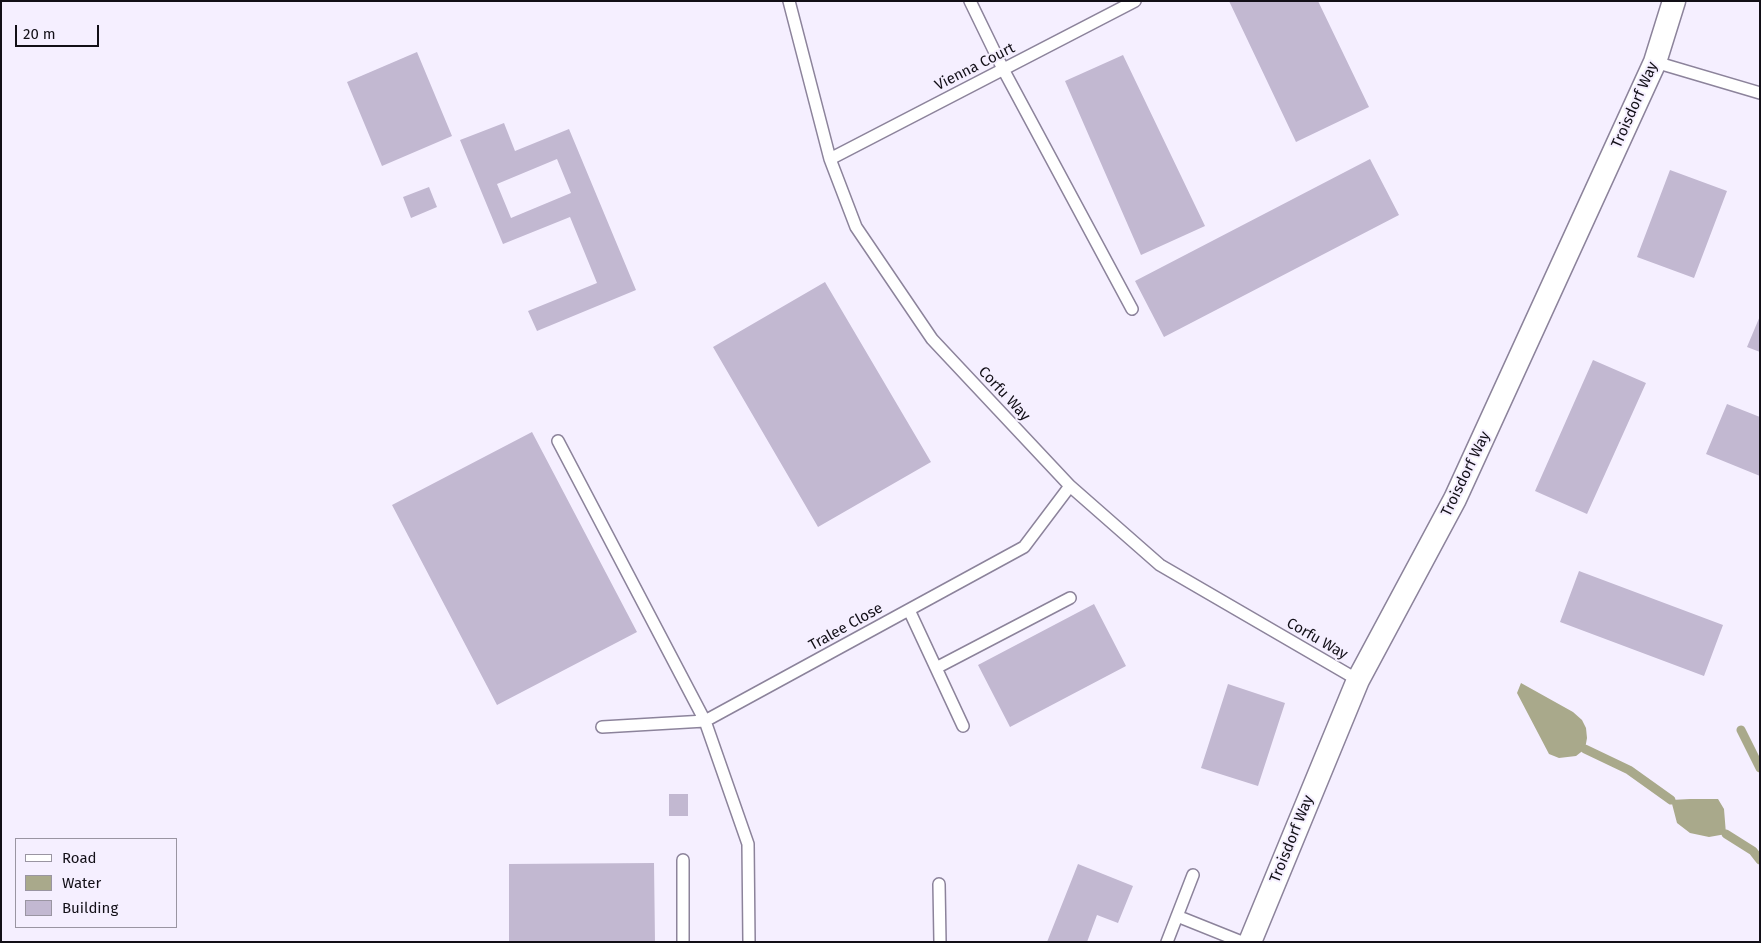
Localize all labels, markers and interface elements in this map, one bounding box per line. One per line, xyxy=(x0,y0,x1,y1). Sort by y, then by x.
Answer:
scale bar xyxy=(18,15,101,47)
text: 20 m xyxy=(23,25,56,43)
street label: Vienna Court xyxy=(932,39,1018,95)
street label: Troisdorf Way xyxy=(1608,59,1662,151)
street label: Corfu Way xyxy=(974,363,1034,425)
street label: Troisdorf Way xyxy=(1438,429,1494,519)
street label: Tralee Close xyxy=(806,599,886,655)
street label: Corfu Way xyxy=(1283,614,1351,664)
street label: Troisdorf Way xyxy=(1266,793,1318,885)
legend xyxy=(15,838,178,928)
text: Road xyxy=(62,849,97,867)
text: Water xyxy=(62,874,101,892)
text: Building xyxy=(62,899,118,917)

